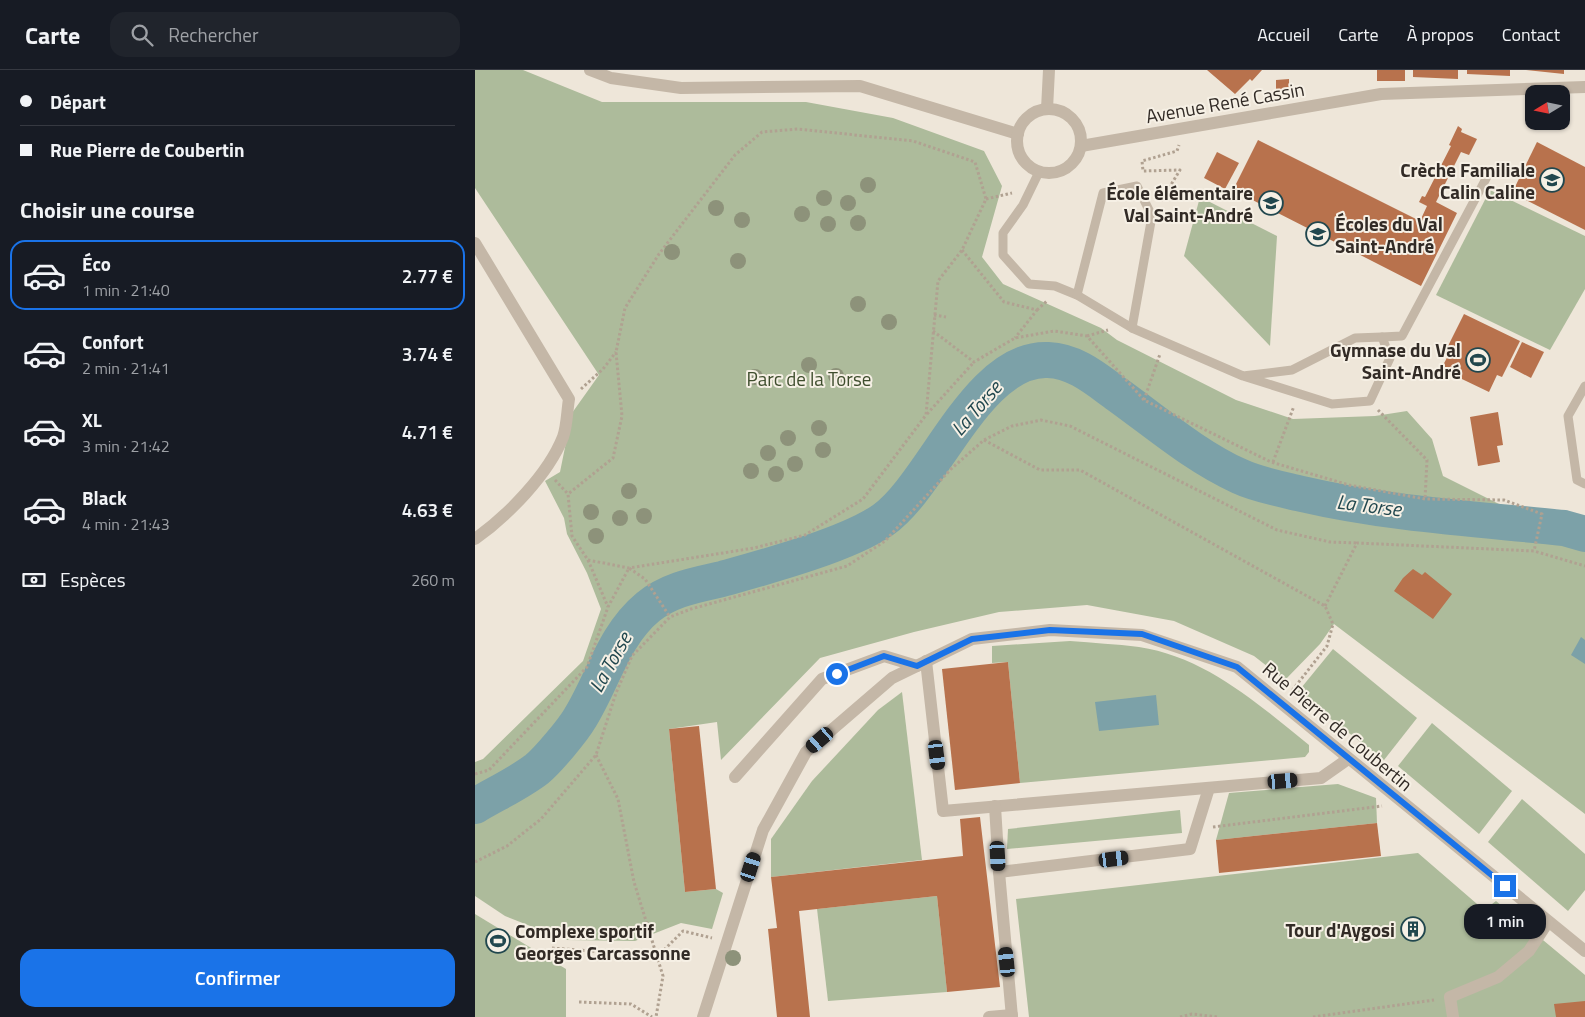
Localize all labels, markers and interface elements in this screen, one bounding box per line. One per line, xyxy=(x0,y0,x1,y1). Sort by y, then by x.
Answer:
search box xyxy=(110,12,460,57)
text: Carte xyxy=(25,17,80,53)
text: Rechercher xyxy=(168,20,258,49)
icon: search xyxy=(128,21,156,49)
text: Accueil xyxy=(1257,21,1310,48)
text: Carte xyxy=(1338,21,1379,48)
text: À propos xyxy=(1407,21,1474,48)
text: Contact xyxy=(1502,21,1560,48)
street label: Avenue René Cassin xyxy=(1143,74,1307,130)
north arrow xyxy=(1525,85,1570,130)
map controls xyxy=(1525,85,1570,130)
text: Départ xyxy=(50,87,106,116)
text: Rue Pierre de Coubertin xyxy=(50,135,244,164)
place label: Crèche Familiale Calin Caline xyxy=(1400,155,1535,206)
school or university icon: Crèche Familiale Calin Caline xyxy=(1539,167,1565,193)
place label: École élémentaire Val Saint-André xyxy=(1106,178,1253,229)
school or university icon: École élémentaire Val Saint-André xyxy=(1258,190,1284,216)
text: Choisir une course xyxy=(20,193,194,227)
place label: Écoles du Val Saint-André xyxy=(1335,209,1443,260)
school or university icon: Écoles du Val Saint-André xyxy=(1305,221,1331,247)
text: Éco xyxy=(82,249,111,278)
icon: car xyxy=(22,253,67,298)
text: 2.77 € xyxy=(402,261,453,290)
text: 1 min · 21:40 xyxy=(82,278,170,302)
text: Confort xyxy=(82,327,144,356)
icon: car xyxy=(22,331,67,376)
place label: Gymnase du Val Saint-André xyxy=(1330,335,1461,386)
text: 3.74 € xyxy=(402,339,453,368)
sports icon: Gymnase du Val Saint-André xyxy=(1465,347,1491,373)
text: 2 min · 21:41 xyxy=(82,356,170,380)
park label: Parc de la Torse xyxy=(747,364,871,393)
water label: La Torse xyxy=(943,372,1010,443)
text: XL xyxy=(82,405,102,434)
icon: car xyxy=(22,409,67,454)
text: 4.71 € xyxy=(402,417,453,446)
text: 3 min · 21:42 xyxy=(82,434,170,458)
text: Black xyxy=(82,483,127,512)
water label: La Torse xyxy=(1335,486,1405,525)
icon: car xyxy=(22,487,67,532)
text: 4.63 € xyxy=(402,495,453,524)
text: 4 min · 21:43 xyxy=(82,512,170,536)
text: Espèces xyxy=(60,565,126,594)
icon: cash xyxy=(20,566,48,594)
text: 260 m xyxy=(411,568,455,592)
water label: La Torse xyxy=(581,625,640,698)
street label: Rue Pierre de Coubertin xyxy=(1256,654,1420,798)
route start xyxy=(826,663,848,685)
car xyxy=(803,724,836,756)
car xyxy=(927,739,946,771)
car xyxy=(1267,772,1298,790)
car xyxy=(989,841,1006,871)
car xyxy=(739,850,762,884)
car xyxy=(1098,850,1129,868)
route end xyxy=(1494,875,1516,897)
callout: 1 min xyxy=(1464,904,1546,938)
text: 1 min xyxy=(1486,909,1524,933)
place label: Tour d'Aygosi xyxy=(1285,915,1395,944)
place label: Complexe sportif Georges Carcassonne xyxy=(515,916,691,967)
building icon: Tour d'Aygosi xyxy=(1400,916,1426,942)
sports icon: Complexe sportif Georges Carcassonne xyxy=(485,928,511,954)
car xyxy=(997,946,1016,978)
button: Confirmer xyxy=(20,949,455,1007)

